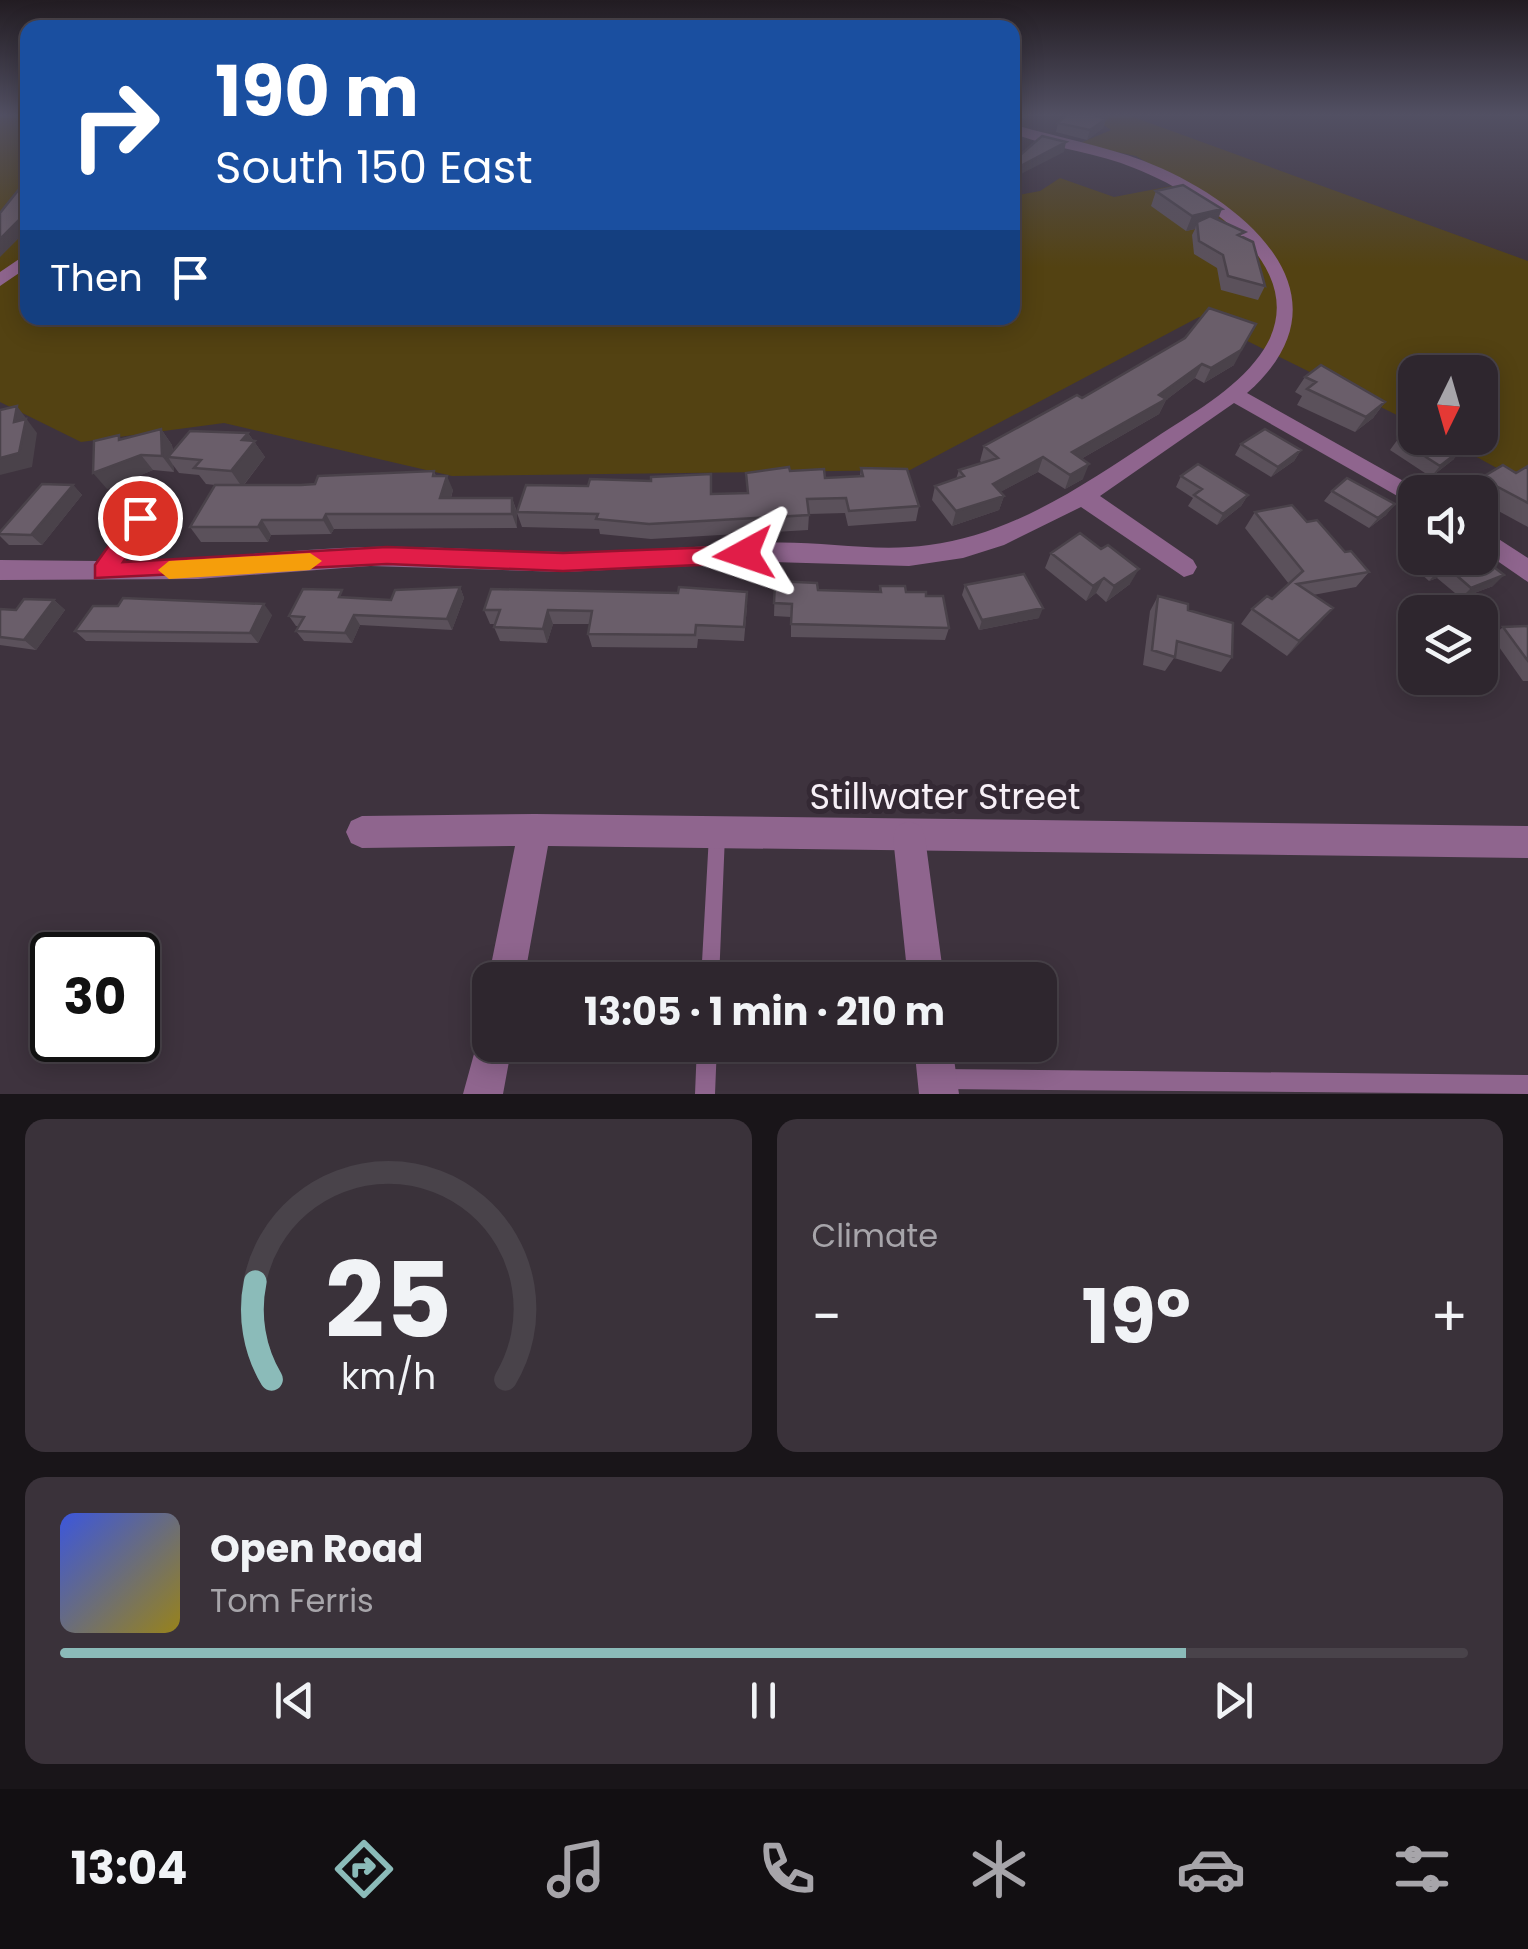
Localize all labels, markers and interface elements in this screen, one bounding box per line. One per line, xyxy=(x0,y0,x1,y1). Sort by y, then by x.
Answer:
text: 190 m xyxy=(215,42,419,141)
icon: right xyxy=(50,60,180,190)
text: South 150 East xyxy=(215,136,533,199)
icon: arrive xyxy=(163,250,218,305)
text: Then xyxy=(50,251,143,304)
north arrow xyxy=(1398,355,1498,455)
map controls xyxy=(1398,355,1498,695)
button: sound xyxy=(1398,475,1498,575)
pin xyxy=(98,476,183,561)
icon: arrive xyxy=(113,491,168,546)
position arrow xyxy=(692,502,796,606)
button: layers xyxy=(1398,595,1498,695)
street label: Stillwater Street xyxy=(810,772,1080,821)
speed limit sign: 30 xyxy=(30,932,160,1062)
text: 13:05 · 1 min · 210 m xyxy=(584,985,945,1038)
text: Climate xyxy=(812,1213,938,1258)
text: 25 xyxy=(325,1228,452,1373)
text: 19° xyxy=(1082,1264,1191,1369)
text: − xyxy=(812,1278,842,1355)
text: + xyxy=(1430,1278,1468,1355)
text: km/h xyxy=(341,1351,436,1402)
text: Open Road xyxy=(210,1522,423,1575)
text: Tom Ferris xyxy=(210,1578,374,1623)
icon: previous xyxy=(267,1673,322,1728)
icon: pause xyxy=(736,1673,791,1728)
icon: next xyxy=(1206,1673,1261,1728)
icon: directions xyxy=(329,1834,399,1904)
icon: music xyxy=(541,1834,611,1904)
icon: phone xyxy=(752,1834,822,1904)
icon: climate xyxy=(964,1834,1034,1904)
icon: car xyxy=(1176,1834,1246,1904)
icon: filters xyxy=(1387,1834,1457,1904)
text: 13:04 xyxy=(71,1837,188,1900)

